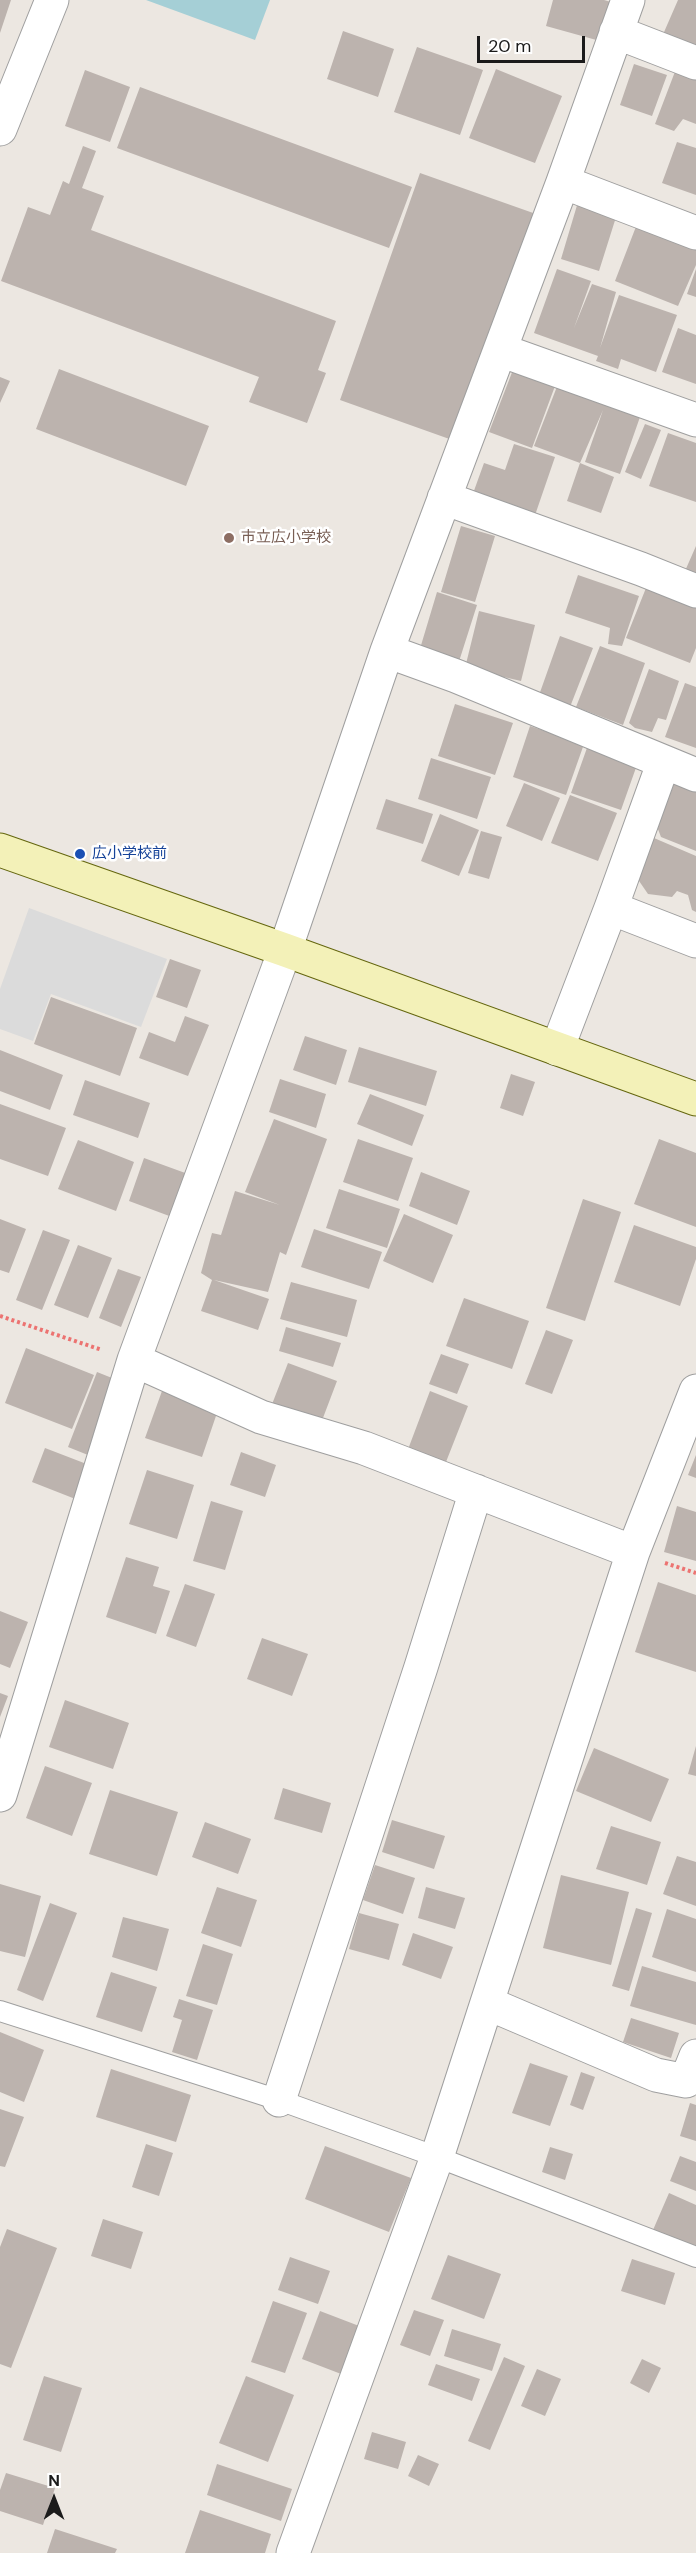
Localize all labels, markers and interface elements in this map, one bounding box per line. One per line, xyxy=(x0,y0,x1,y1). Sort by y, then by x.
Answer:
scale bar xyxy=(480,24,588,62)
text: 20 m xyxy=(488,34,531,58)
place label: 市立広小学校 xyxy=(241,529,331,547)
marker: 市立広小学校 xyxy=(222,531,236,545)
place label: 広小学校前 xyxy=(92,845,167,863)
marker: 広小学校前 xyxy=(73,847,87,861)
north arrow xyxy=(24,2469,84,2529)
text: N xyxy=(48,2470,60,2491)

